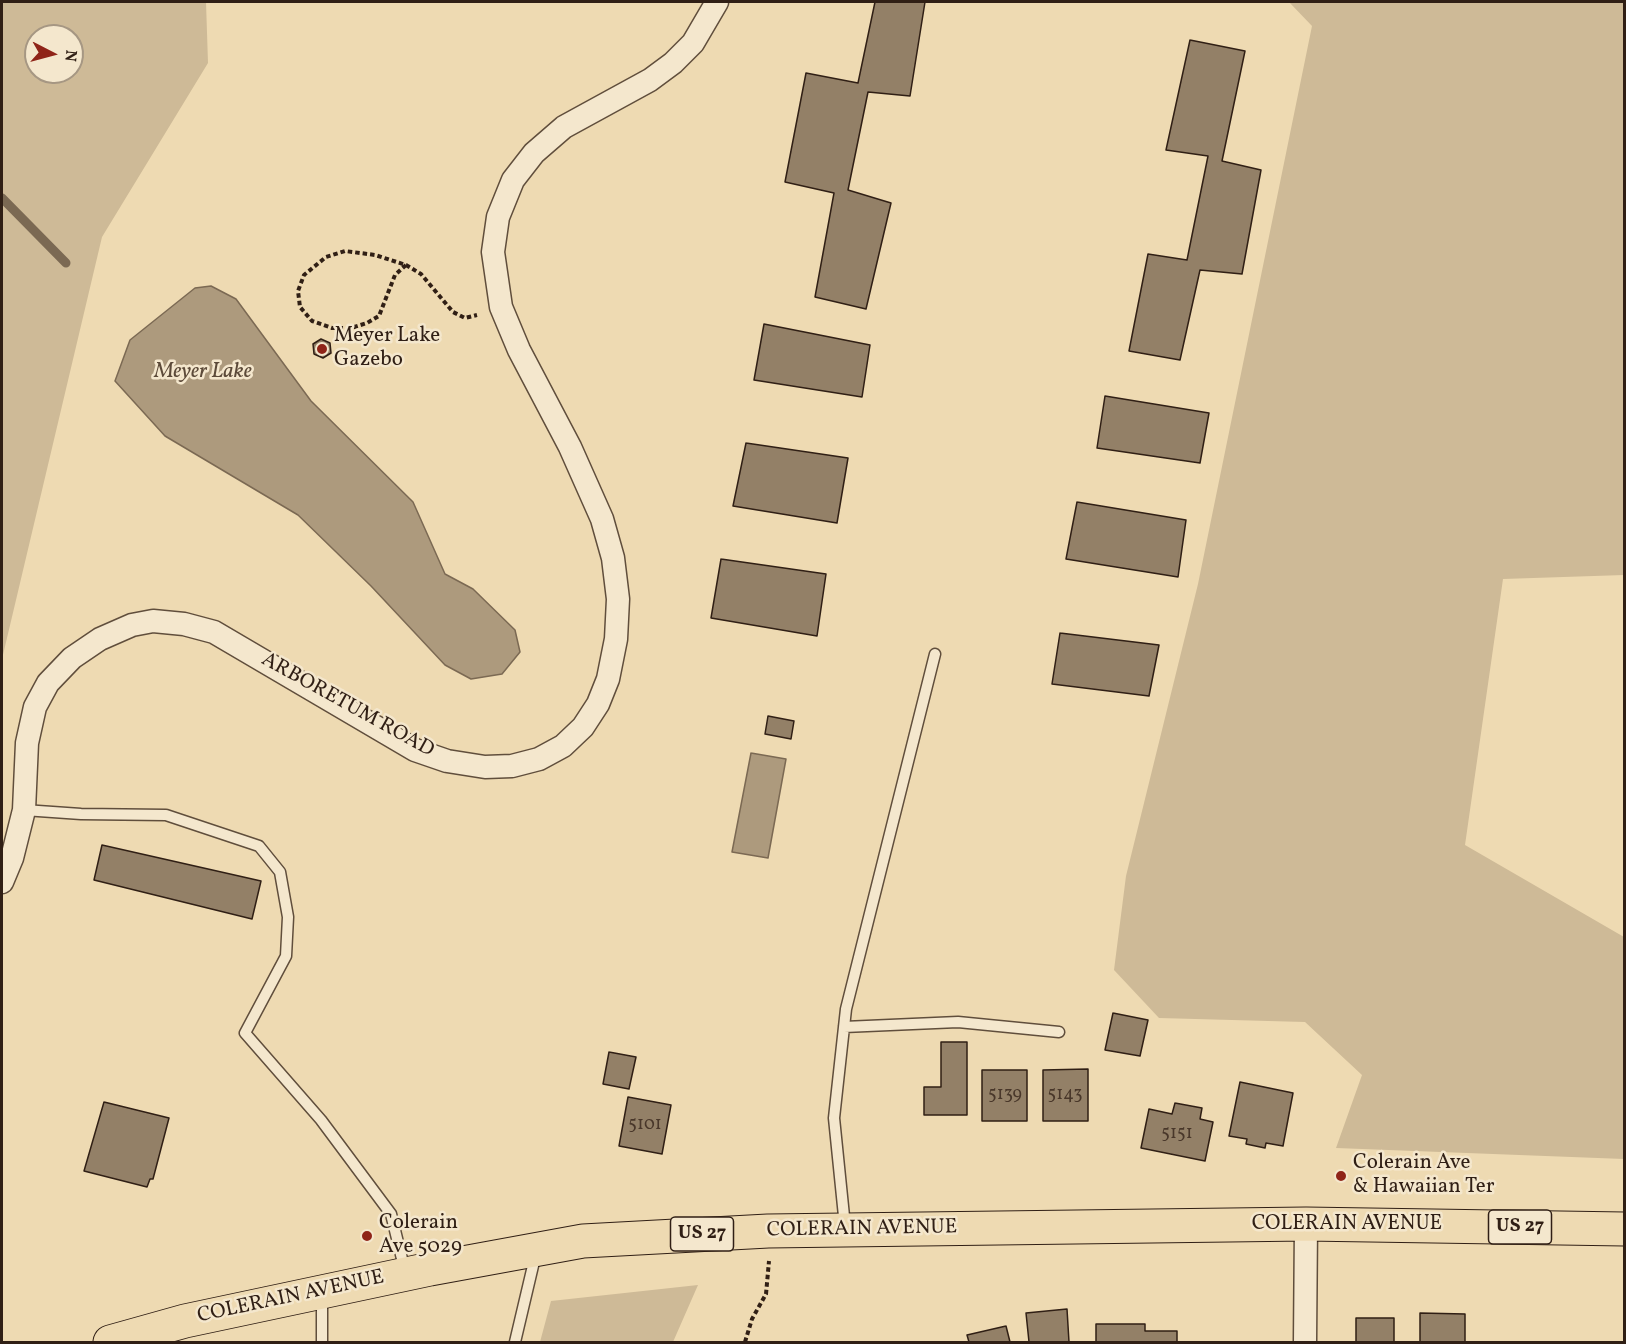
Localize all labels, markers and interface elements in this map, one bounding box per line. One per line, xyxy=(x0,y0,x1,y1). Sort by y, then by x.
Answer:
north arrow xyxy=(24,24,84,84)
text: N xyxy=(58,49,81,63)
place label: Meyer Lake Gazebo xyxy=(334,324,440,374)
marker: Meyer Lake Gazebo xyxy=(315,342,329,356)
water label: Meyer Lake xyxy=(154,360,252,386)
street label: ARBORETUM ROAD xyxy=(256,648,438,764)
house number: 5139 xyxy=(988,1085,1022,1107)
house number: 5143 xyxy=(1048,1085,1082,1107)
house number: 5101 xyxy=(628,1115,662,1137)
house number: 5151 xyxy=(1161,1124,1193,1146)
place label: Colerain Ave & Hawaiian Ter xyxy=(1353,1151,1495,1201)
marker: Colerain Ave & Hawaiian Ter xyxy=(1334,1169,1348,1183)
road number: US 27 xyxy=(1488,1210,1552,1244)
place label: Colerain Ave 5029 xyxy=(379,1211,462,1261)
street label: COLERAIN AVENUE xyxy=(1252,1212,1442,1238)
street label: COLERAIN AVENUE xyxy=(767,1216,957,1244)
road number: US 27 xyxy=(670,1217,734,1251)
marker: Colerain Ave 5029 xyxy=(360,1229,374,1243)
street label: COLERAIN AVENUE xyxy=(195,1266,387,1330)

